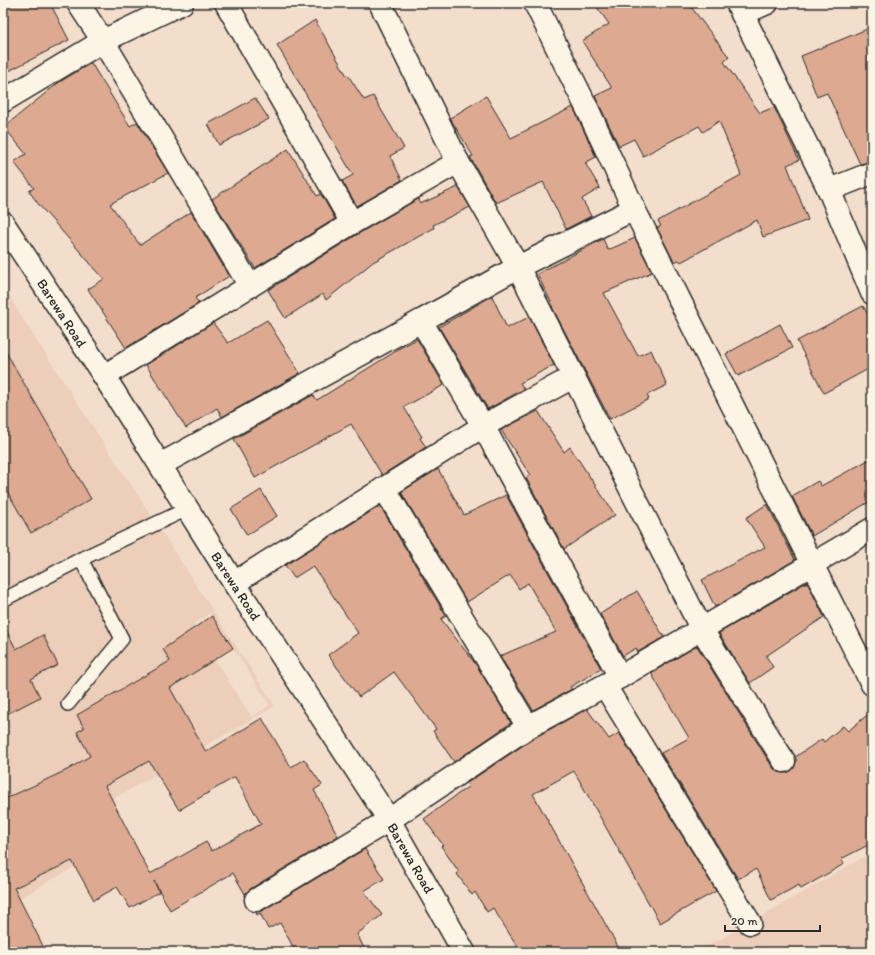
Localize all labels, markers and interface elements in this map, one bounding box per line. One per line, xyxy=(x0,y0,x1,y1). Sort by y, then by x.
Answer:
street label: Barewa Road xyxy=(33,276,90,351)
street label: Barewa Road xyxy=(207,549,264,624)
street label: Barewa Road xyxy=(384,820,438,897)
scale bar xyxy=(725,907,820,933)
text: 20 m xyxy=(731,914,758,928)

